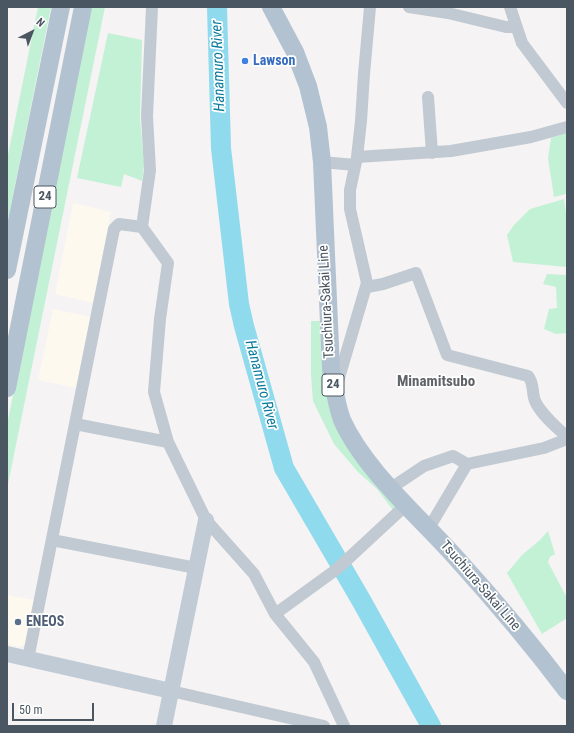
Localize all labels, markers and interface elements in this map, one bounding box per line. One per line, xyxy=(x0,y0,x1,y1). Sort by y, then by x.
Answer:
north arrow xyxy=(12,12,52,52)
text: N xyxy=(34,16,47,30)
water label: Hanamuro River xyxy=(208,20,230,112)
place label: Lawson xyxy=(253,53,295,69)
marker: Lawson xyxy=(240,56,250,66)
road number: 24 xyxy=(34,186,56,208)
street label: Tsuchiura-Sakai Line xyxy=(316,245,338,359)
water label: Hanamuro River xyxy=(240,339,282,431)
district label: Minamitsubo xyxy=(397,373,475,391)
road number: 24 xyxy=(322,374,344,396)
street label: Tsuchiura-Sakai Line xyxy=(436,538,524,634)
place label: ENEOS xyxy=(26,614,64,630)
marker: ENEOS xyxy=(13,617,23,627)
scale bar xyxy=(14,695,96,721)
text: 50 m xyxy=(19,703,43,717)

